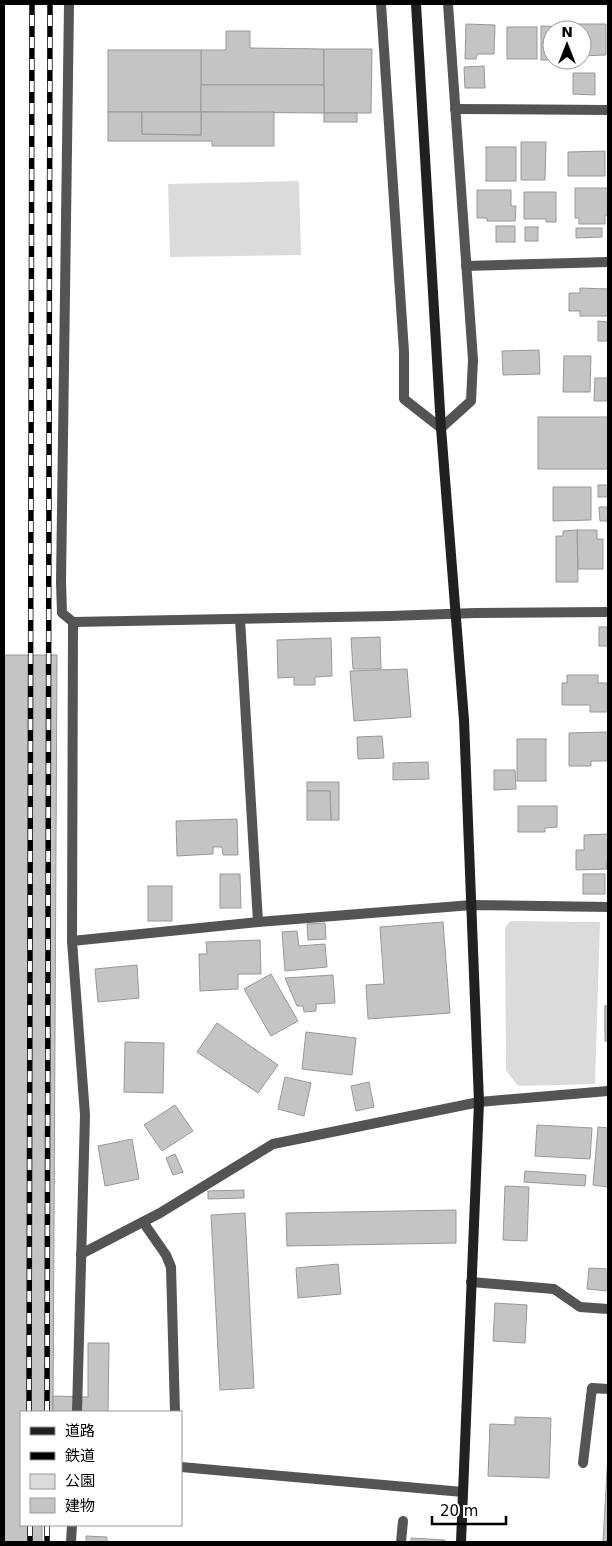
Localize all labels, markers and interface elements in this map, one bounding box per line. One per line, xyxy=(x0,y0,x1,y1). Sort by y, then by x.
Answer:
north arrow xyxy=(542,20,592,70)
text: N xyxy=(561,24,573,40)
legend xyxy=(20,1411,182,1526)
text: 道路 xyxy=(65,1422,95,1440)
text: 鉄道 xyxy=(65,1447,95,1465)
text: 公園 xyxy=(65,1472,95,1490)
scale bar xyxy=(432,1494,506,1526)
text: 建物 xyxy=(65,1497,95,1515)
text: 20 m xyxy=(440,1502,478,1520)

